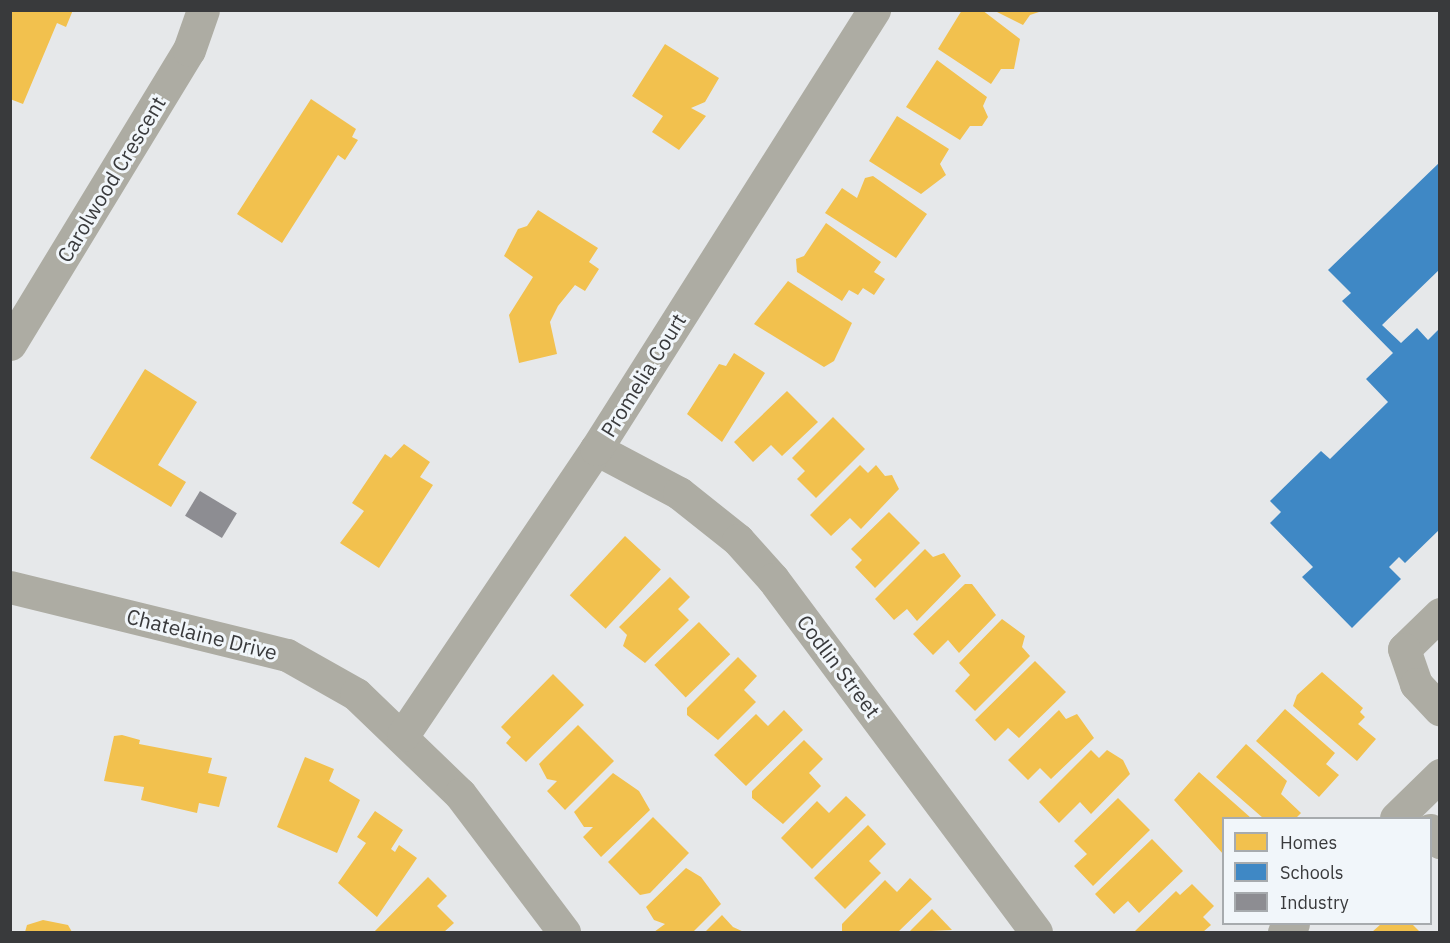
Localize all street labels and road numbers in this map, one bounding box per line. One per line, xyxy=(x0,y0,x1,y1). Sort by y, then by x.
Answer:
street label: Carolwood Crescent xyxy=(51,91,171,267)
street label: Promelia Court xyxy=(595,309,691,441)
street label: Chatelaine Drive xyxy=(124,603,280,665)
street label: Codlin Street xyxy=(792,610,886,722)

